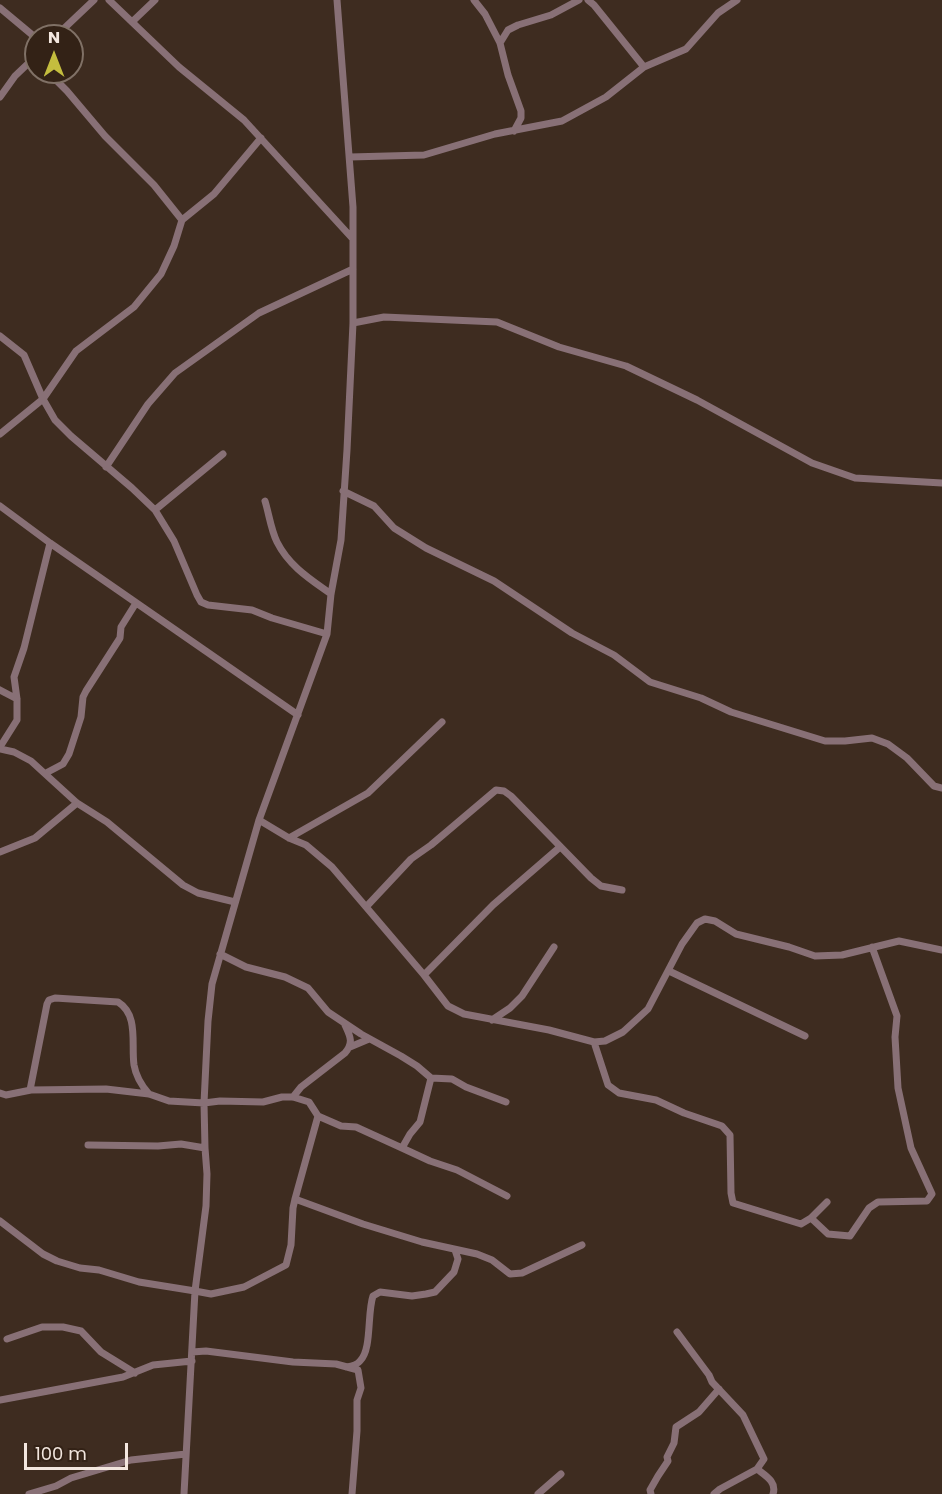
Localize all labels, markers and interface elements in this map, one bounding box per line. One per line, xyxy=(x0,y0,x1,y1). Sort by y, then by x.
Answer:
north arrow xyxy=(24,24,84,84)
text: N xyxy=(48,26,60,49)
scale bar xyxy=(27,1431,130,1469)
text: 100 m xyxy=(35,1441,87,1466)

